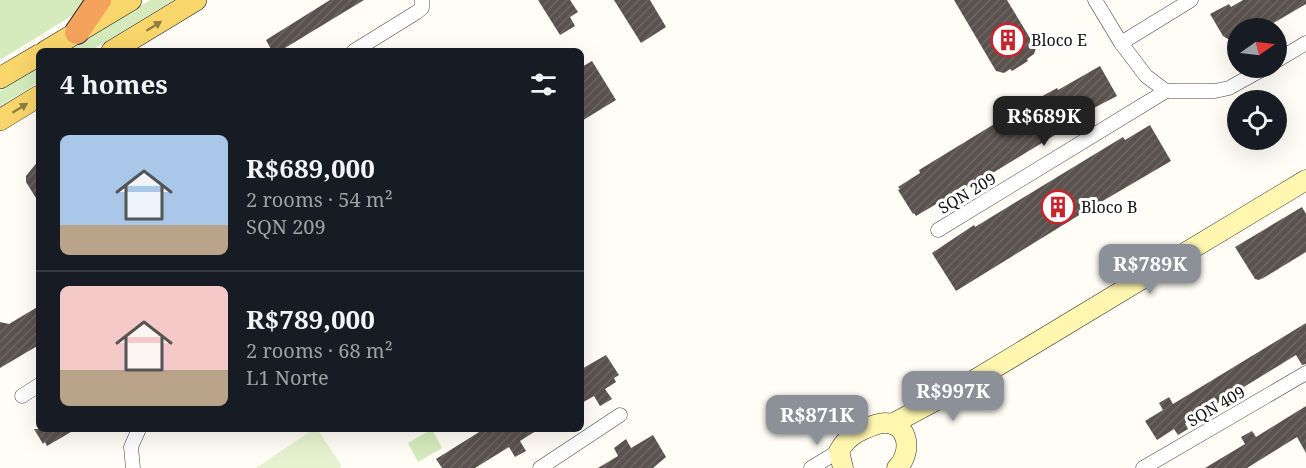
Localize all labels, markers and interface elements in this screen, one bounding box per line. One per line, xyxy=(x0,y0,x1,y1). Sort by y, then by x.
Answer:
north arrow xyxy=(1227,18,1287,78)
map controls xyxy=(1227,18,1287,150)
one-way arrow xyxy=(146,20,162,31)
building icon: Bloco E xyxy=(990,22,1026,58)
place label: Bloco E xyxy=(1031,29,1087,51)
text: 4 homes xyxy=(60,66,168,102)
icon: filters xyxy=(527,68,560,101)
button: locate xyxy=(1227,90,1287,150)
pin: R$689K xyxy=(995,96,1093,147)
text: R$689K xyxy=(1007,102,1081,129)
one-way arrow xyxy=(11,103,28,114)
text: R$689,000 xyxy=(246,150,375,186)
icon: home xyxy=(108,159,180,231)
street label: SQN 209 xyxy=(934,167,1000,219)
text: 2 rooms · 54 m² xyxy=(246,186,393,213)
building icon: Bloco B xyxy=(1040,189,1076,225)
place label: Bloco B xyxy=(1081,196,1137,218)
text: SQN 209 xyxy=(246,213,326,240)
pin: R$789K xyxy=(1101,244,1199,295)
text: R$789K xyxy=(1113,250,1187,277)
text: R$789,000 xyxy=(246,301,375,337)
icon: home xyxy=(108,310,180,382)
text: 2 rooms · 68 m² xyxy=(246,337,393,364)
text: L1 Norte xyxy=(246,364,329,391)
pin: R$997K xyxy=(904,371,1002,422)
text: R$997K xyxy=(916,377,990,404)
street label: SQN 409 xyxy=(1183,381,1249,431)
pin: R$871K xyxy=(768,395,866,446)
text: R$871K xyxy=(780,401,854,428)

